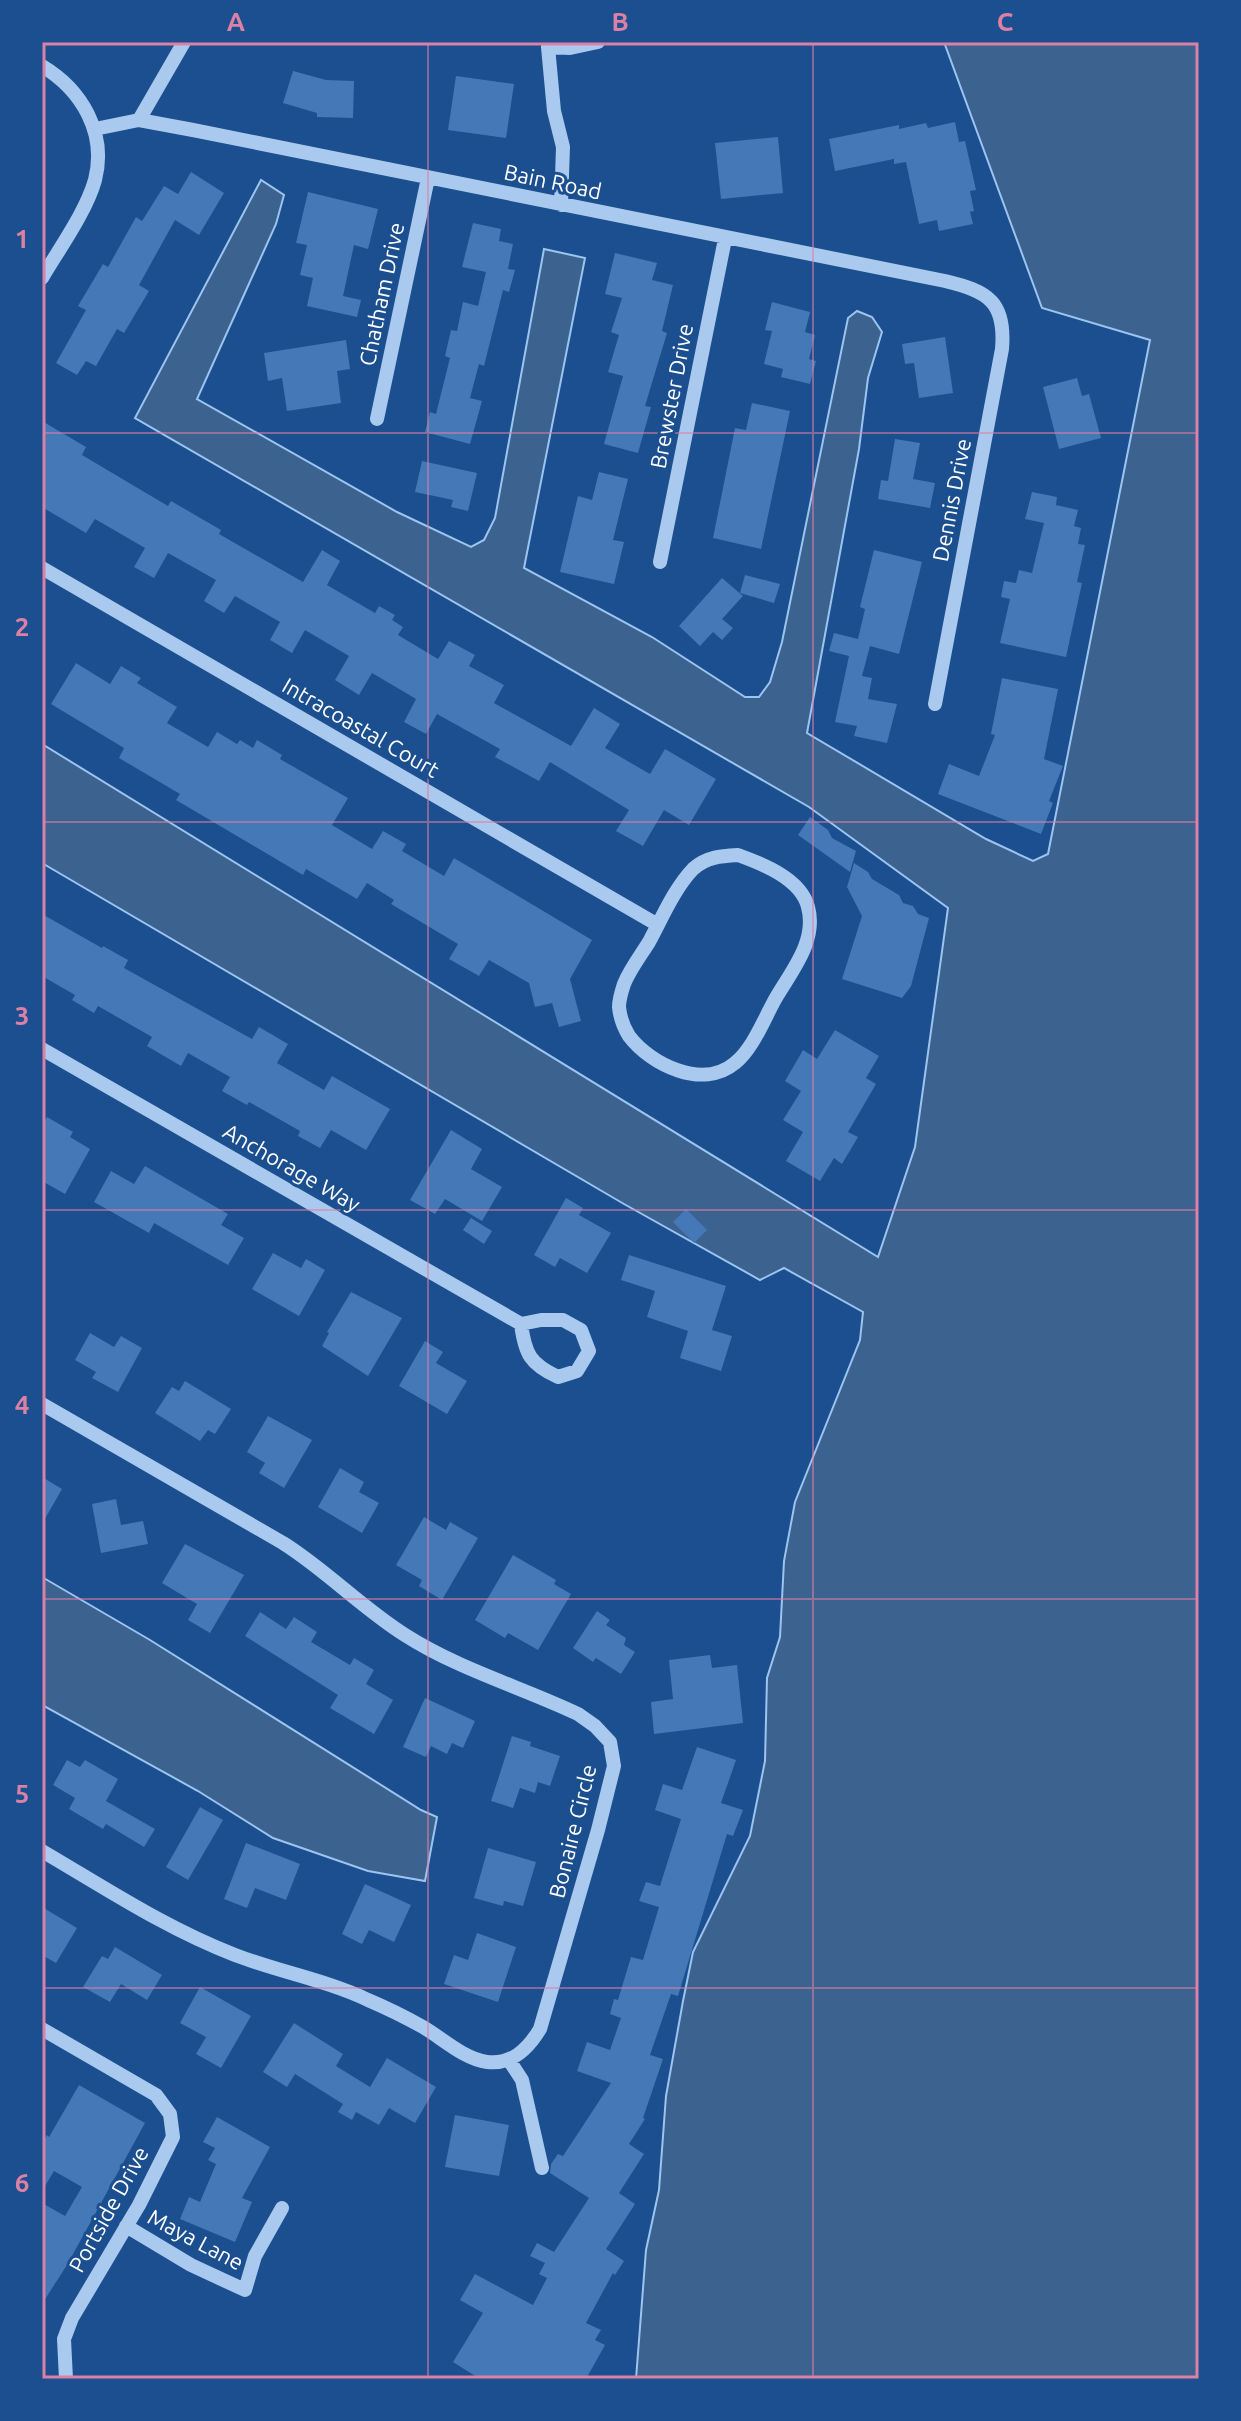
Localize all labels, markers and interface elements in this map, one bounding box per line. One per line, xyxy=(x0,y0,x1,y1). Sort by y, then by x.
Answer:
text: A xyxy=(227,7,246,36)
text: B xyxy=(611,7,629,36)
text: C xyxy=(997,7,1014,36)
street label: Bain Road xyxy=(502,158,604,204)
street label: Chatham Drive xyxy=(354,220,408,368)
text: 1 xyxy=(15,224,29,253)
street label: Brewster Drive xyxy=(645,321,697,471)
street label: Dennis Drive xyxy=(927,436,975,564)
text: 2 xyxy=(15,612,29,641)
street label: Intracoastal Court xyxy=(278,672,444,782)
text: 3 xyxy=(15,1001,29,1030)
street label: Anchorage Way xyxy=(219,1118,365,1216)
text: 4 xyxy=(15,1390,29,1419)
street label: Bonaire Circle xyxy=(543,1762,601,1900)
text: 5 xyxy=(15,1779,29,1808)
street label: Portside Drive xyxy=(63,2142,153,2276)
text: 6 xyxy=(15,2168,29,2197)
street label: Maya Lane xyxy=(144,2203,248,2275)

